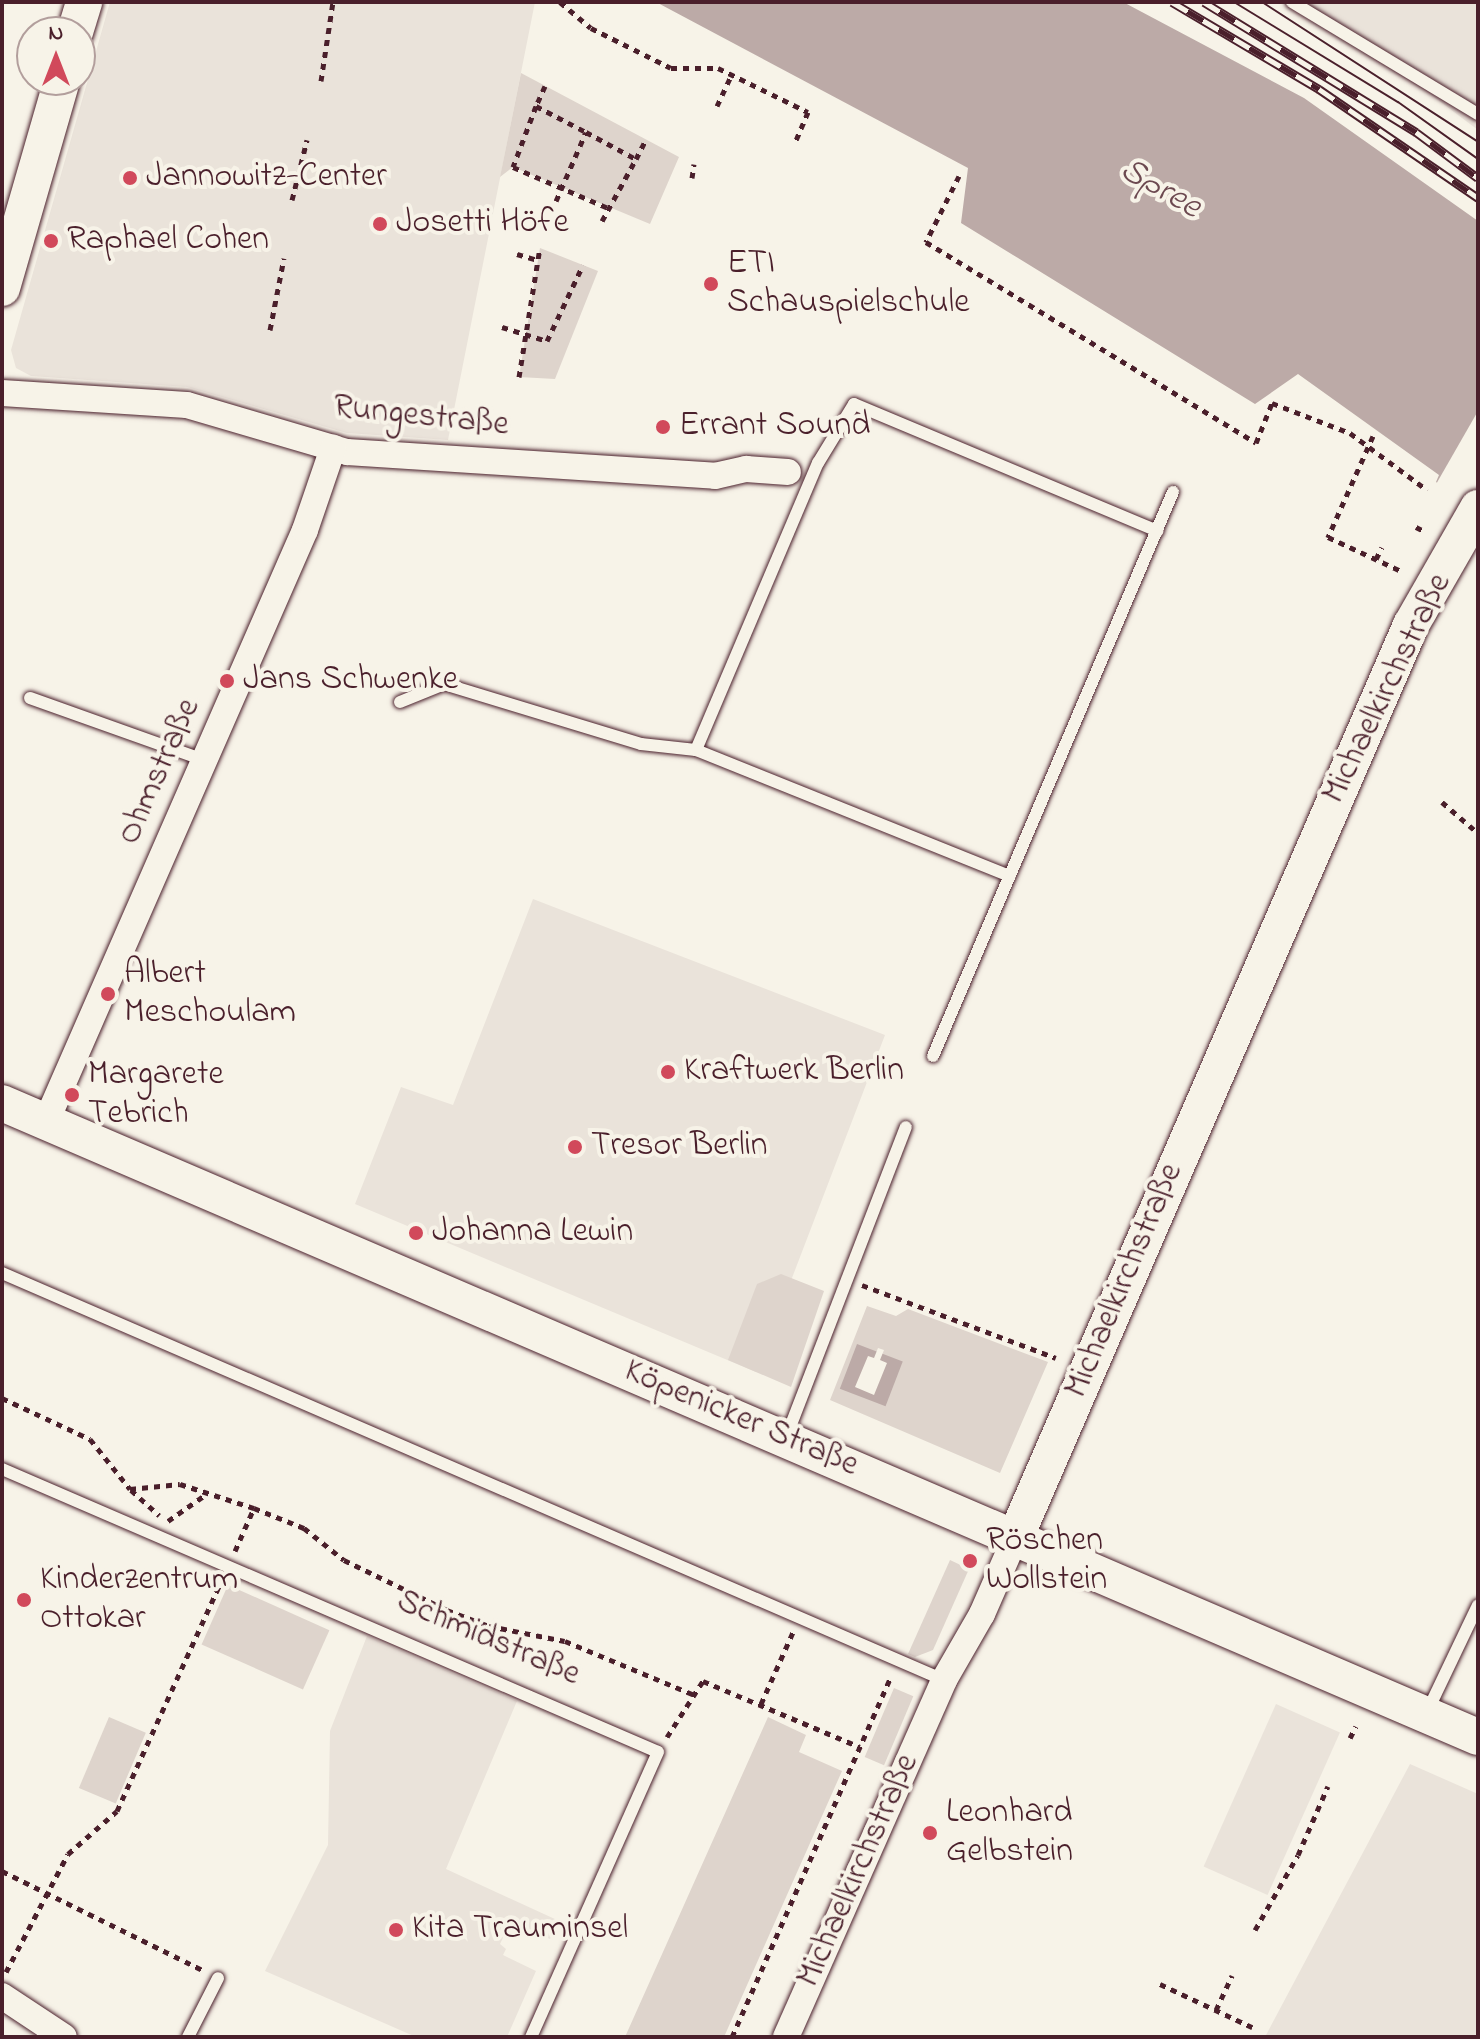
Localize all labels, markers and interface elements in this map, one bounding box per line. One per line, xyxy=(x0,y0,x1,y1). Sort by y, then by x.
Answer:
north arrow xyxy=(16,16,96,96)
text: N xyxy=(49,18,63,50)
water label: Spree xyxy=(1112,149,1208,229)
place label: Jannowitz-Center xyxy=(146,158,387,198)
marker: Jannowitz-Center xyxy=(121,169,139,187)
place label: Josetti Höfe xyxy=(396,204,569,244)
marker: Josetti Höfe xyxy=(371,215,389,233)
place label: Raphael Cohen xyxy=(67,221,269,261)
marker: Raphael Cohen xyxy=(42,232,60,250)
place label: ETI Schauspielschule xyxy=(727,244,969,324)
marker: ETI Schauspielschule xyxy=(702,275,720,293)
street label: Rungestraße xyxy=(331,388,511,446)
place label: Errant Sound xyxy=(679,407,870,447)
marker: Errant Sound xyxy=(654,418,672,436)
street label: Michaelkirchstraße xyxy=(1315,567,1461,811)
place label: Jans Schwenke xyxy=(243,661,458,701)
marker: Jans Schwenke xyxy=(218,672,236,690)
street label: Ohmstraße xyxy=(110,693,210,851)
place label: Albert Meschoulam xyxy=(124,954,296,1034)
marker: Albert Meschoulam xyxy=(99,985,117,1003)
place label: Kraftwerk Berlin xyxy=(684,1052,904,1092)
place label: Margarete Tebrich xyxy=(88,1055,224,1134)
marker: Kraftwerk Berlin xyxy=(659,1063,677,1081)
marker: Margarete Tebrich xyxy=(63,1086,81,1104)
place label: Tresor Berlin xyxy=(591,1127,768,1167)
marker: Tresor Berlin xyxy=(566,1138,584,1156)
street label: Michaelkirchstraße xyxy=(1057,1158,1193,1404)
place label: Johanna Lewin xyxy=(432,1213,633,1253)
marker: Johanna Lewin xyxy=(407,1224,425,1242)
street label: Köpenicker Straße xyxy=(618,1351,864,1487)
place label: Röschen Wollstein xyxy=(986,1521,1107,1600)
marker: Röschen Wollstein xyxy=(961,1552,979,1570)
place label: Kinderzentrum Ottokar xyxy=(40,1560,238,1640)
street label: Schmidstraße xyxy=(390,1582,586,1696)
marker: Kinderzentrum Ottokar xyxy=(15,1591,33,1609)
street label: Michaelkirchstraße xyxy=(789,1748,929,1994)
place label: Leonhard Gelbstein xyxy=(946,1793,1073,1872)
marker: Leonhard Gelbstein xyxy=(921,1824,939,1842)
place label: Kita Trauminsel xyxy=(412,1910,628,1950)
marker: Kita Trauminsel xyxy=(387,1921,405,1939)

